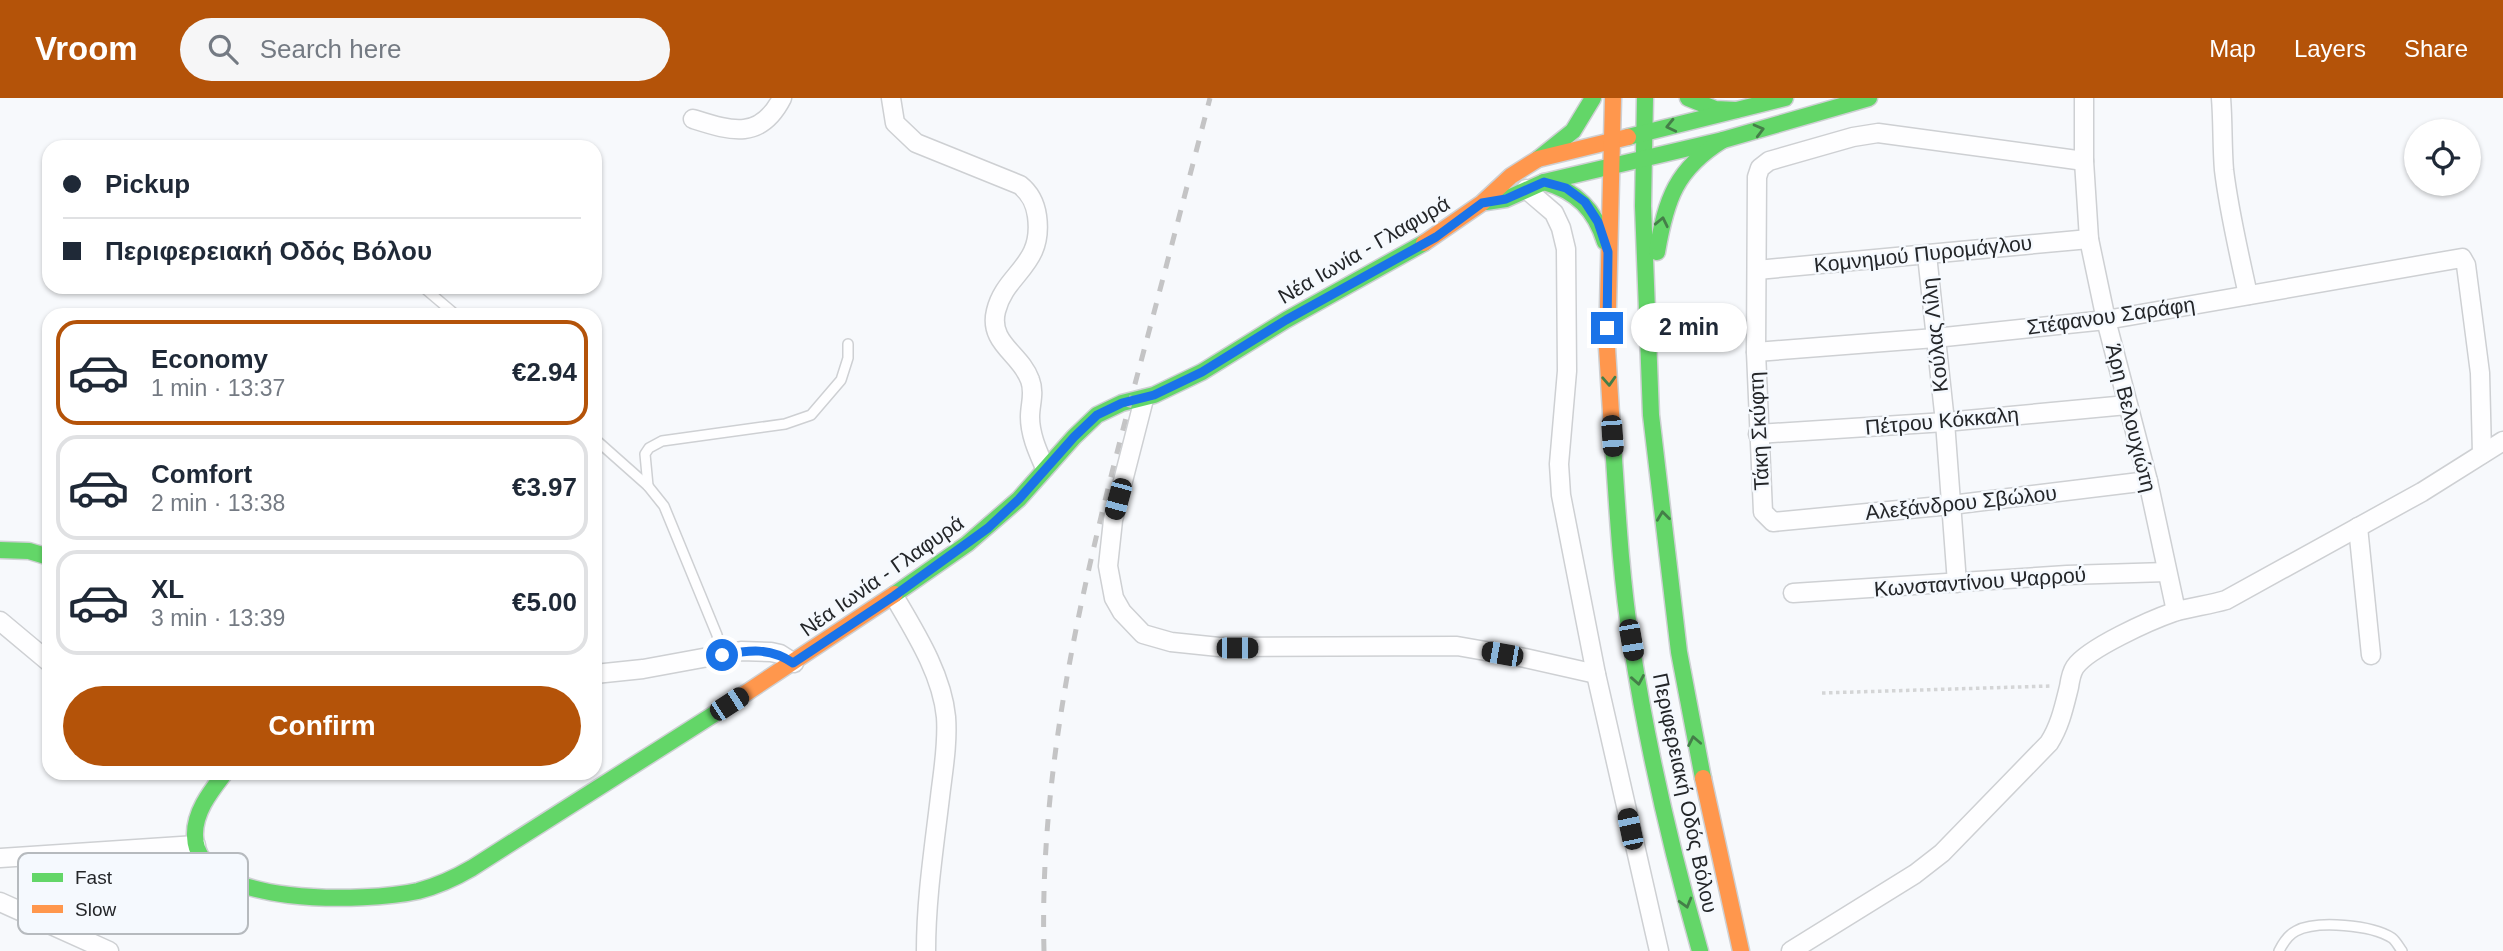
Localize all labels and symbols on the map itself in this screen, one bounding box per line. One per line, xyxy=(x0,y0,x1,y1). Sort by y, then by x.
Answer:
one-way arrow xyxy=(1665,118,1677,132)
one-way arrow xyxy=(1753,123,1765,138)
street label: Νέα Ιωνία - Γλαφυρά xyxy=(1274,191,1453,308)
one-way arrow xyxy=(1653,216,1668,228)
street label: Κομνημού Πυρομάγλου xyxy=(1813,231,2033,276)
street label: Κούλας Λίλη xyxy=(1917,277,1952,393)
street label: Στέφανου Σαράφη xyxy=(2025,292,2196,339)
callout: 2 min xyxy=(1632,303,1747,352)
route end xyxy=(1591,312,1623,344)
street label: Άρη Βελουχιώτη xyxy=(2102,341,2161,494)
street label: Τάκη Σκύφτη xyxy=(1744,371,1773,491)
one-way arrow xyxy=(1601,376,1616,387)
street label: Πέτρου Κόκκαλη xyxy=(1864,402,2020,439)
car xyxy=(1601,414,1624,458)
car xyxy=(1103,476,1134,522)
street label: Αλεξάνδρου Σβώλου xyxy=(1864,481,2058,524)
one-way arrow xyxy=(1656,510,1671,521)
street label: Νέα Ιωνία - Γλαφυρά xyxy=(796,511,968,641)
street label: Κωνσταντίνου Ψαρρού xyxy=(1873,563,2087,600)
car xyxy=(1618,617,1645,663)
car xyxy=(1217,638,1259,659)
route start xyxy=(706,639,738,671)
car xyxy=(1480,640,1525,668)
street label: Περιφερειακή Οδός Βόλου xyxy=(1649,671,1722,915)
one-way arrow xyxy=(1630,675,1645,686)
car xyxy=(706,684,753,724)
one-way arrow xyxy=(1687,735,1702,747)
car xyxy=(1616,806,1645,852)
legend xyxy=(18,853,248,934)
text: Fast xyxy=(75,867,113,888)
one-way arrow xyxy=(1678,896,1692,908)
text: Slow xyxy=(75,899,116,920)

